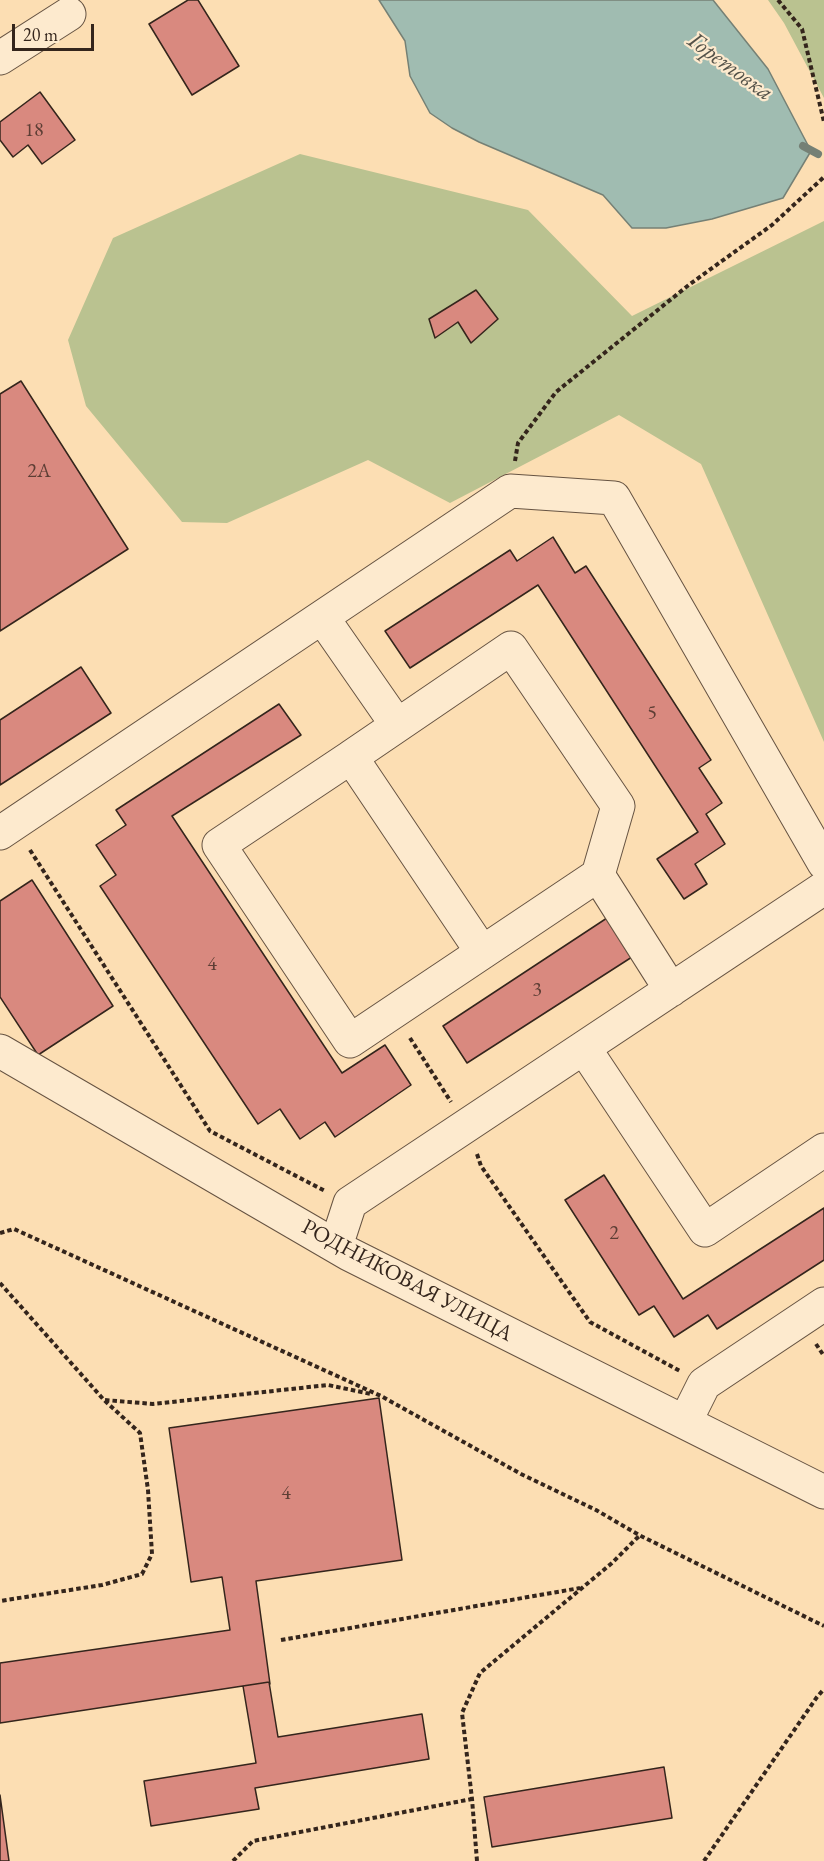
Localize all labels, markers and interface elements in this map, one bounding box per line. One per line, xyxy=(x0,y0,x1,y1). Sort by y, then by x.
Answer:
scale bar xyxy=(15,12,98,50)
text: 20 m xyxy=(23,23,58,46)
water label: Горетовка xyxy=(682,26,778,108)
house number: 18 xyxy=(24,119,44,143)
house number: 2А xyxy=(27,460,51,484)
house number: 5 xyxy=(647,702,657,726)
house number: 4 xyxy=(207,953,217,977)
house number: 3 xyxy=(532,979,542,1003)
street label: РОДНИКОВАЯ УЛИЦА xyxy=(297,1214,517,1348)
house number: 2 xyxy=(609,1222,619,1246)
house number: 4 xyxy=(281,1482,291,1506)

